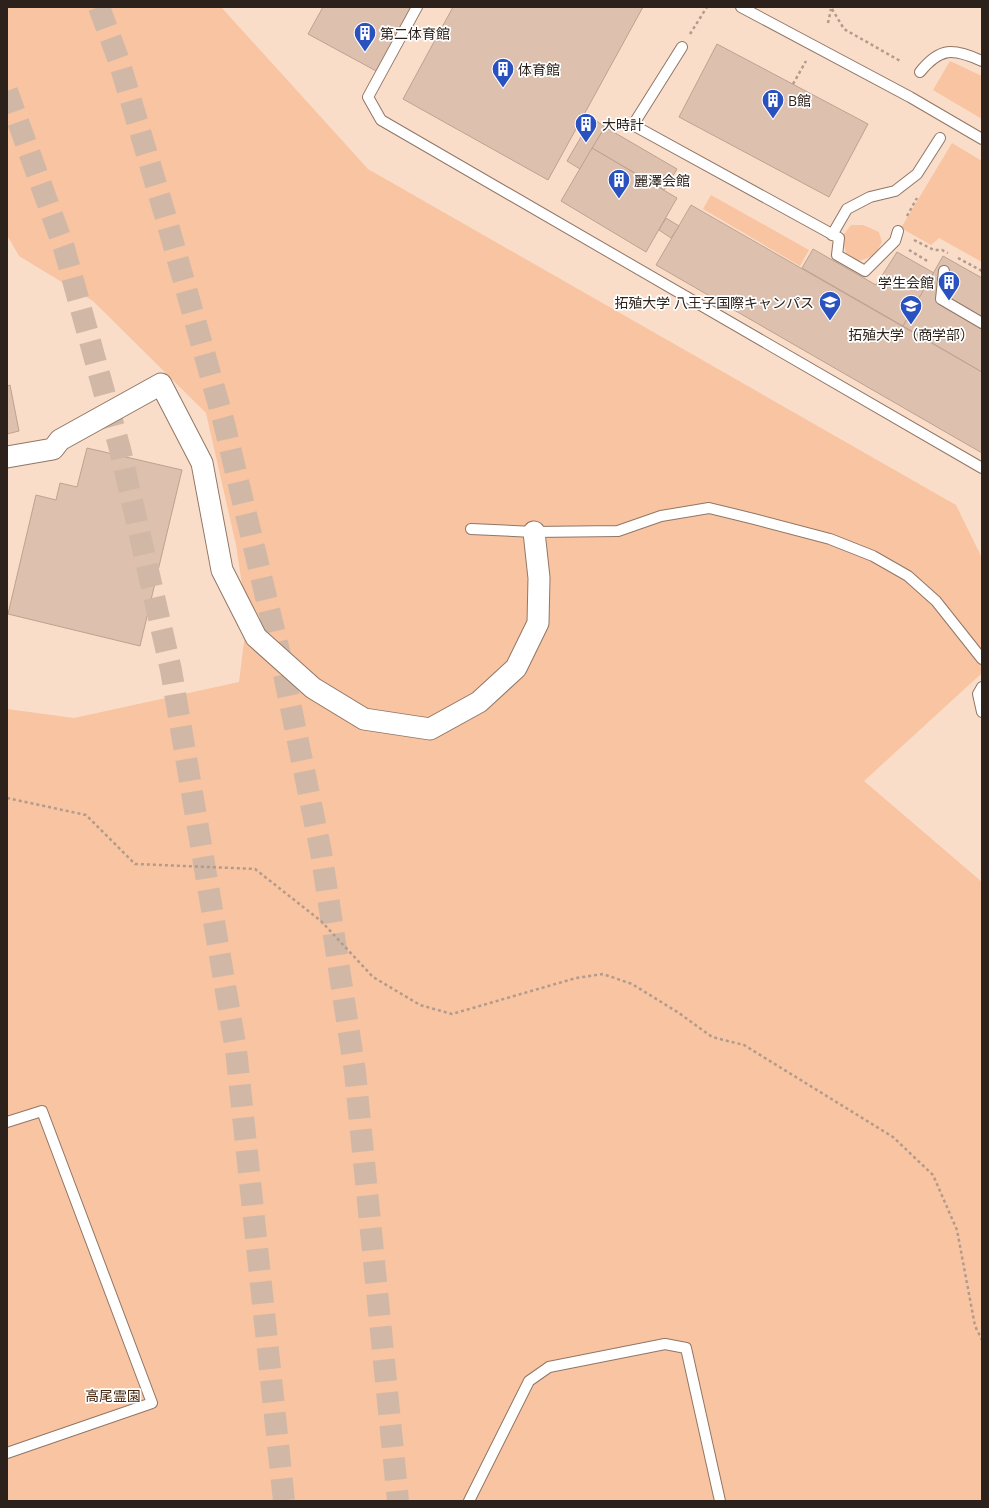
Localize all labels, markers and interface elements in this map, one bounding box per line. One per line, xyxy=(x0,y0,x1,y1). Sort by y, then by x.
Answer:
building icon: 第二体育館 xyxy=(352,20,378,53)
place label: 第二体育館 xyxy=(380,24,450,43)
building icon: 体育館 xyxy=(490,56,516,89)
place label: 体育館 xyxy=(518,60,560,79)
building icon: B館 xyxy=(760,87,786,120)
place label: B館 xyxy=(788,91,811,110)
building icon: 大時計 xyxy=(573,111,599,144)
place label: 大時計 xyxy=(602,115,644,134)
building icon: 麗澤会館 xyxy=(606,167,632,200)
place label: 麗澤会館 xyxy=(634,171,690,190)
building icon: 学生会館 xyxy=(936,269,962,302)
place label: 学生会館 xyxy=(878,273,934,292)
school or university icon: 拓殖大学 八王子国際キャンパス xyxy=(817,289,843,322)
place label: 拓殖大学 八王子国際キャンパス xyxy=(614,293,814,312)
school or university icon: 拓殖大学（商学部） xyxy=(898,293,924,326)
place label: 拓殖大学（商学部） xyxy=(848,325,974,344)
park label: 高尾霊園 xyxy=(85,1386,141,1405)

